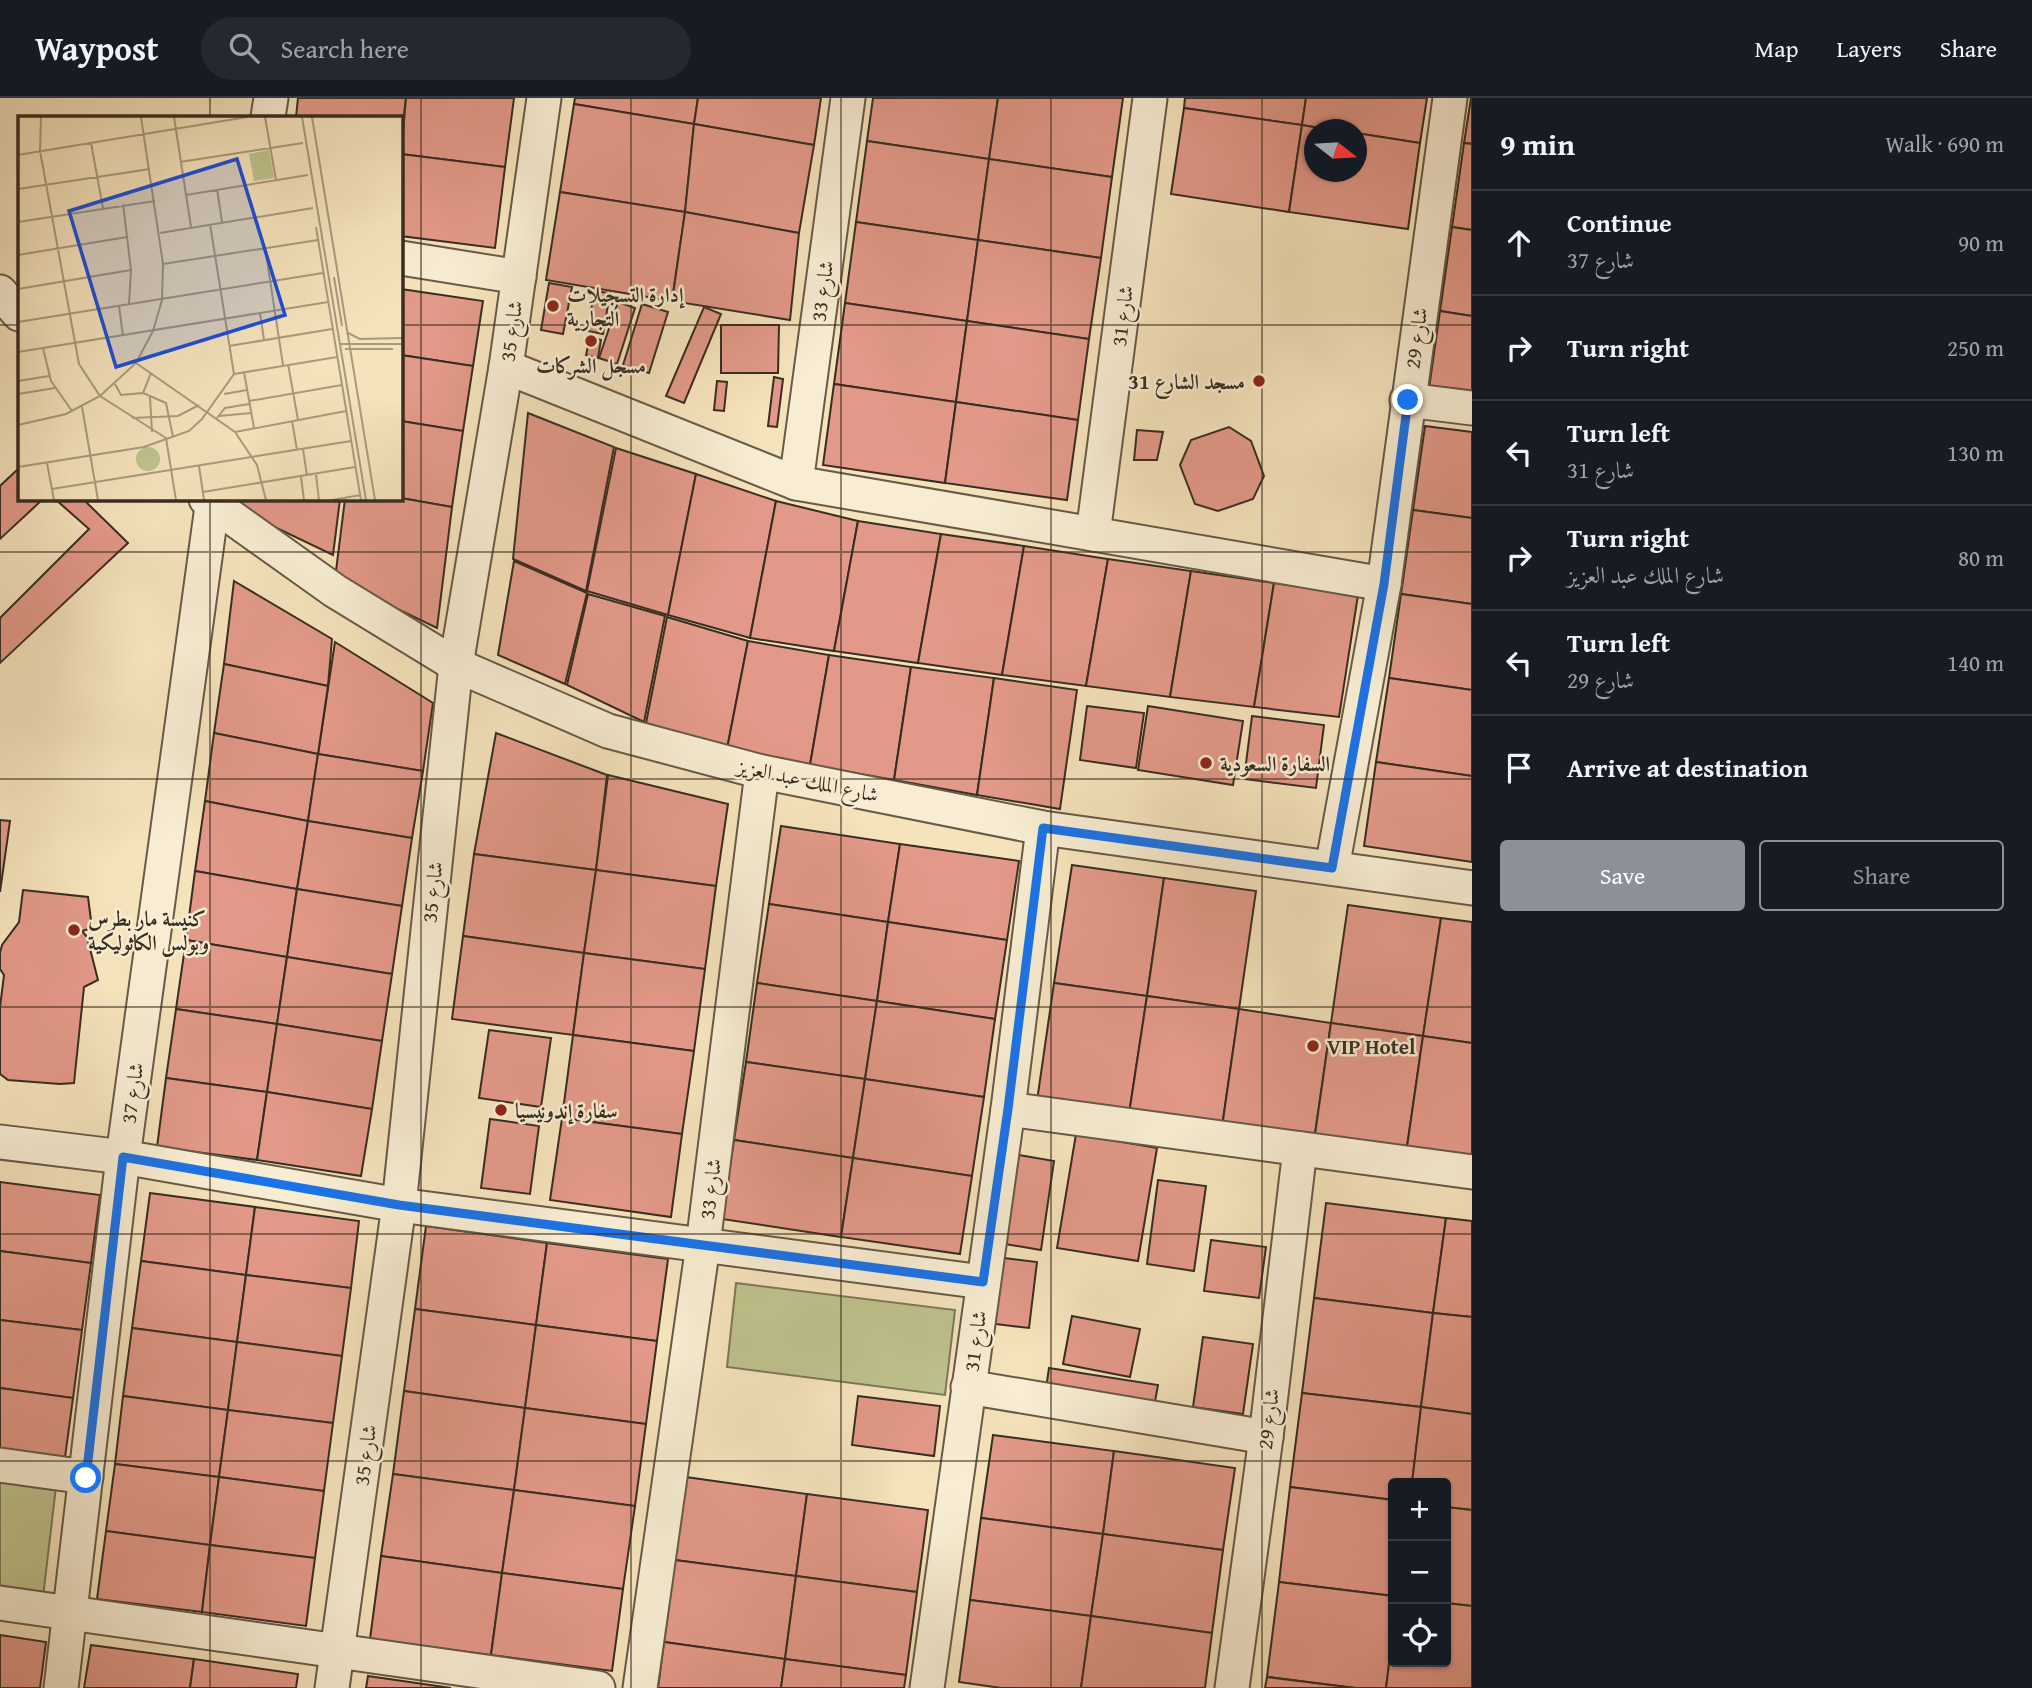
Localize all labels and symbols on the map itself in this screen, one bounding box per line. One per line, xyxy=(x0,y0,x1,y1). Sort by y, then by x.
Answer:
inset map xyxy=(18,116,402,500)
north arrow xyxy=(1304,119,1367,182)
street label: شارع 33 xyxy=(802,258,845,324)
place label: إدارة التسجيلات التجارية xyxy=(567,279,685,334)
street label: شارع 31 xyxy=(1103,284,1144,349)
street label: شارع 35 xyxy=(491,298,534,364)
marker: إدارة التسجيلات التجارية xyxy=(545,298,561,314)
street label: شارع 29 xyxy=(1396,305,1439,371)
marker: مسجل الشركات xyxy=(583,333,599,349)
place label: مسجل الشركات xyxy=(536,350,646,381)
place label: مسجد الشارع 31 xyxy=(1128,366,1245,399)
marker: مسجد الشارع 31 xyxy=(1251,373,1267,389)
route end xyxy=(1392,384,1423,415)
place label: السفارة السعودية xyxy=(1220,748,1330,779)
street label: شارع الملك عبد العزيز xyxy=(732,750,881,813)
marker: السفارة السعودية xyxy=(1198,755,1214,771)
street label: شارع 35 xyxy=(413,860,454,924)
place label: كنيسة مار بطرس وبولس الكاثوليكية xyxy=(88,903,209,958)
marker: كنيسة مار بطرس وبولس الكاثوليكية xyxy=(66,922,82,938)
place label: VIP Hotel xyxy=(1327,1031,1416,1062)
marker: VIP Hotel xyxy=(1305,1038,1321,1054)
street label: شارع 37 xyxy=(112,1060,155,1126)
place label: سفارة إندونيسيا xyxy=(515,1095,618,1126)
marker: سفارة إندونيسيا xyxy=(493,1102,509,1118)
street label: شارع 33 xyxy=(691,1157,732,1222)
street label: شارع 31 xyxy=(955,1308,998,1374)
street label: شارع 29 xyxy=(1249,1387,1290,1452)
street label: شارع 35 xyxy=(345,1422,388,1488)
route start xyxy=(70,1462,101,1493)

